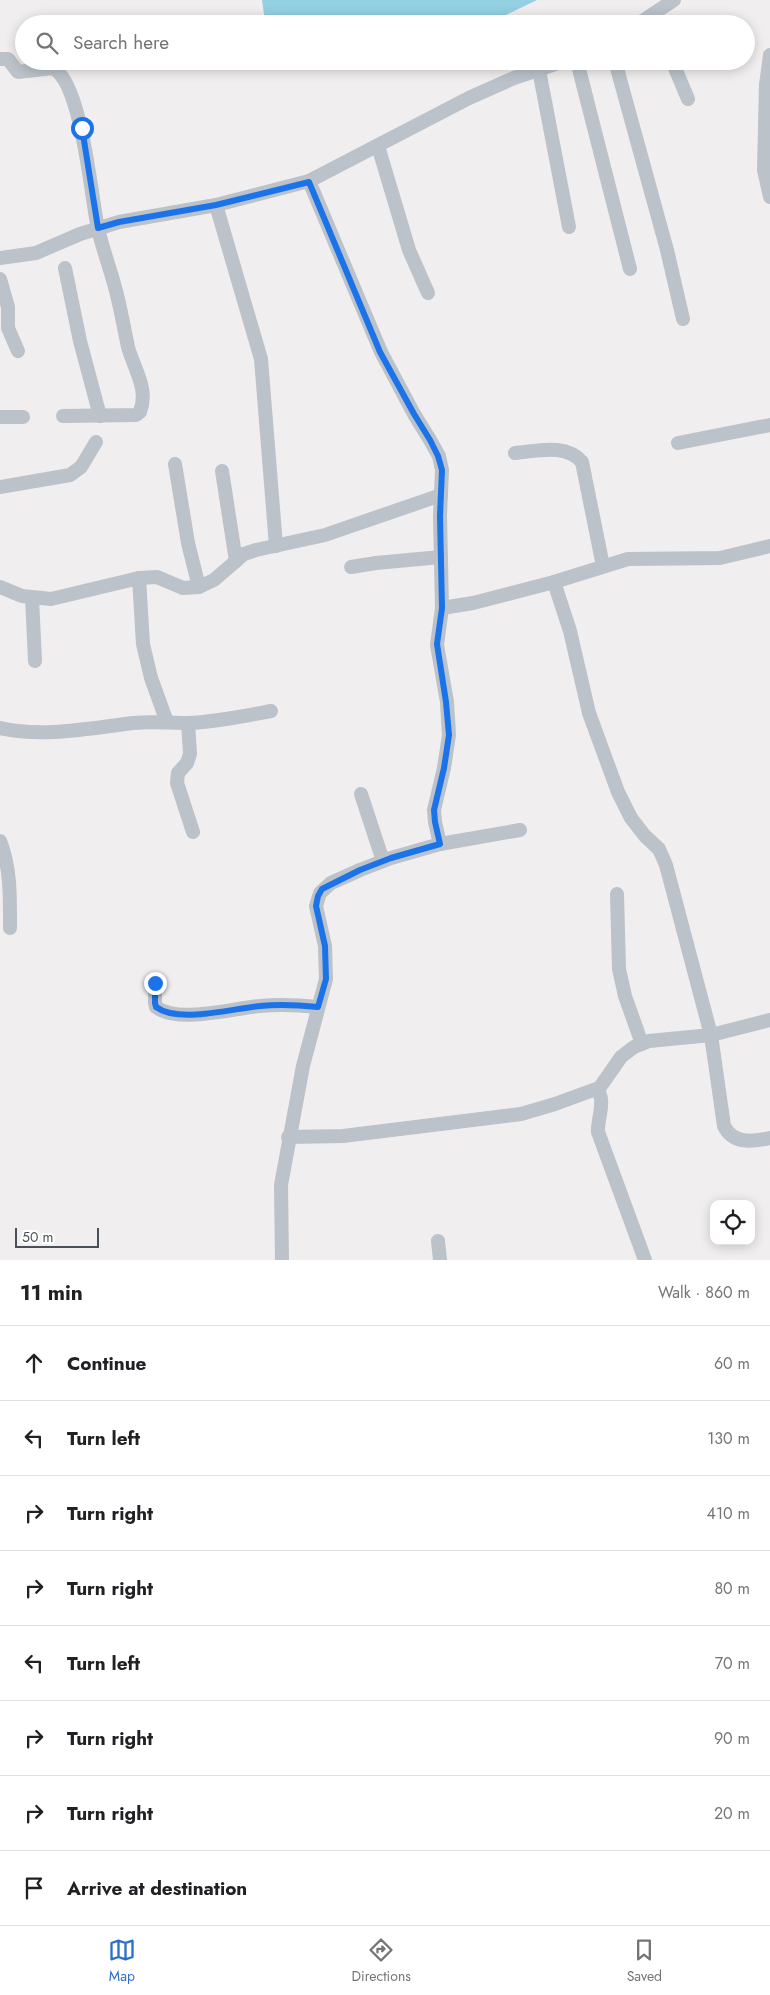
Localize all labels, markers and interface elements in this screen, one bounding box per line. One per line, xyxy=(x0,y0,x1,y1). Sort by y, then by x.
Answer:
search box xyxy=(15,15,755,70)
icon: search xyxy=(33,29,61,57)
text: Search here xyxy=(73,29,169,56)
route start xyxy=(71,117,94,140)
route end xyxy=(144,972,167,995)
map controls xyxy=(710,1200,755,1245)
button: locate xyxy=(710,1200,755,1245)
scale bar xyxy=(15,1225,99,1248)
text: 50 m xyxy=(22,1227,53,1247)
text: 11 min xyxy=(20,1278,83,1308)
text: Walk · 860 m xyxy=(658,1281,750,1304)
icon: ahead xyxy=(20,1349,48,1377)
text: Continue xyxy=(67,1350,146,1377)
text: 60 m xyxy=(714,1352,750,1375)
icon: left xyxy=(20,1424,48,1452)
text: Turn left xyxy=(67,1425,140,1452)
text: 130 m xyxy=(707,1427,750,1450)
icon: right xyxy=(20,1499,48,1527)
text: Turn right xyxy=(67,1500,153,1527)
text: 410 m xyxy=(707,1502,750,1525)
icon: right xyxy=(20,1574,48,1602)
text: Turn right xyxy=(67,1575,153,1602)
text: 80 m xyxy=(714,1577,750,1600)
icon: left xyxy=(20,1649,48,1677)
text: Turn left xyxy=(67,1650,140,1677)
text: 70 m xyxy=(715,1652,750,1675)
icon: right xyxy=(20,1724,48,1752)
text: Turn right xyxy=(67,1725,153,1752)
text: 90 m xyxy=(714,1727,750,1750)
icon: right xyxy=(20,1799,48,1827)
text: Turn right xyxy=(67,1800,153,1827)
text: 20 m xyxy=(714,1802,750,1825)
icon: arrive xyxy=(20,1874,48,1902)
text: Arrive at destination xyxy=(67,1875,247,1902)
tab: Map xyxy=(108,1936,136,1986)
tab: Directions xyxy=(352,1936,411,1986)
tab: Saved xyxy=(627,1936,662,1986)

